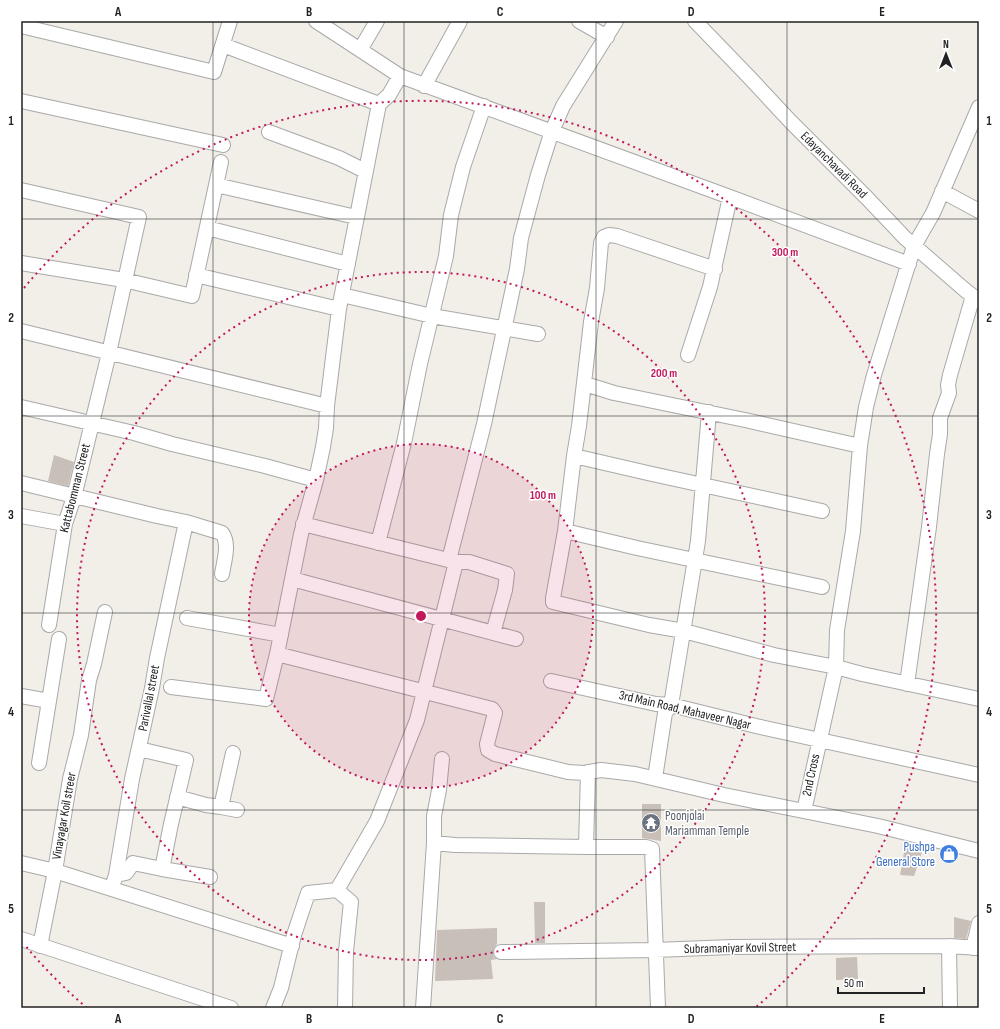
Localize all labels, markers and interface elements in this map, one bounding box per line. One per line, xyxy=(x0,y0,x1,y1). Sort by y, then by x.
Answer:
text: A xyxy=(114,4,122,20)
text: B xyxy=(306,4,312,20)
text: C xyxy=(497,4,504,20)
text: D xyxy=(688,4,695,20)
text: E xyxy=(879,4,885,20)
north arrow xyxy=(926,34,966,74)
text: N xyxy=(943,38,949,51)
text: 1 xyxy=(8,113,14,129)
text: 1 xyxy=(986,113,992,129)
street label: Edayanchavadi Road xyxy=(797,128,871,202)
text: 300 m xyxy=(772,245,798,260)
text: 2 xyxy=(8,310,14,326)
text: 2 xyxy=(986,310,992,326)
text: 200 m xyxy=(651,366,677,381)
street label: Kattabomman Street xyxy=(56,442,94,534)
text: 100 m xyxy=(530,488,556,503)
text: 3 xyxy=(8,507,14,523)
text: 3 xyxy=(986,507,992,523)
centre of rings xyxy=(414,609,428,623)
street label: Parivallal street xyxy=(135,663,163,732)
street label: 3rd Main Road, Mahaveer Nagar xyxy=(617,687,753,733)
text: 4 xyxy=(8,704,14,720)
text: 4 xyxy=(986,704,992,720)
street label: 2nd Cross xyxy=(799,752,823,798)
street label: Vinayagar Koil streer xyxy=(48,771,80,861)
place label: Poonjolai Mariamman Temple xyxy=(665,808,749,839)
temple icon: Poonjolai Mariamman Temple xyxy=(640,812,662,834)
place label: Pushpa General Store xyxy=(876,839,935,870)
shop icon: Pushpa General Store xyxy=(938,843,960,865)
text: 5 xyxy=(8,901,14,917)
text: 5 xyxy=(986,901,992,917)
street label: Subramaniyar Kovil Street xyxy=(684,939,796,957)
scale bar xyxy=(838,969,924,995)
text: 50 m xyxy=(844,976,864,991)
text: A xyxy=(114,1011,122,1027)
text: B xyxy=(306,1011,312,1027)
text: C xyxy=(497,1011,504,1027)
text: D xyxy=(688,1011,695,1027)
text: E xyxy=(879,1011,885,1027)

